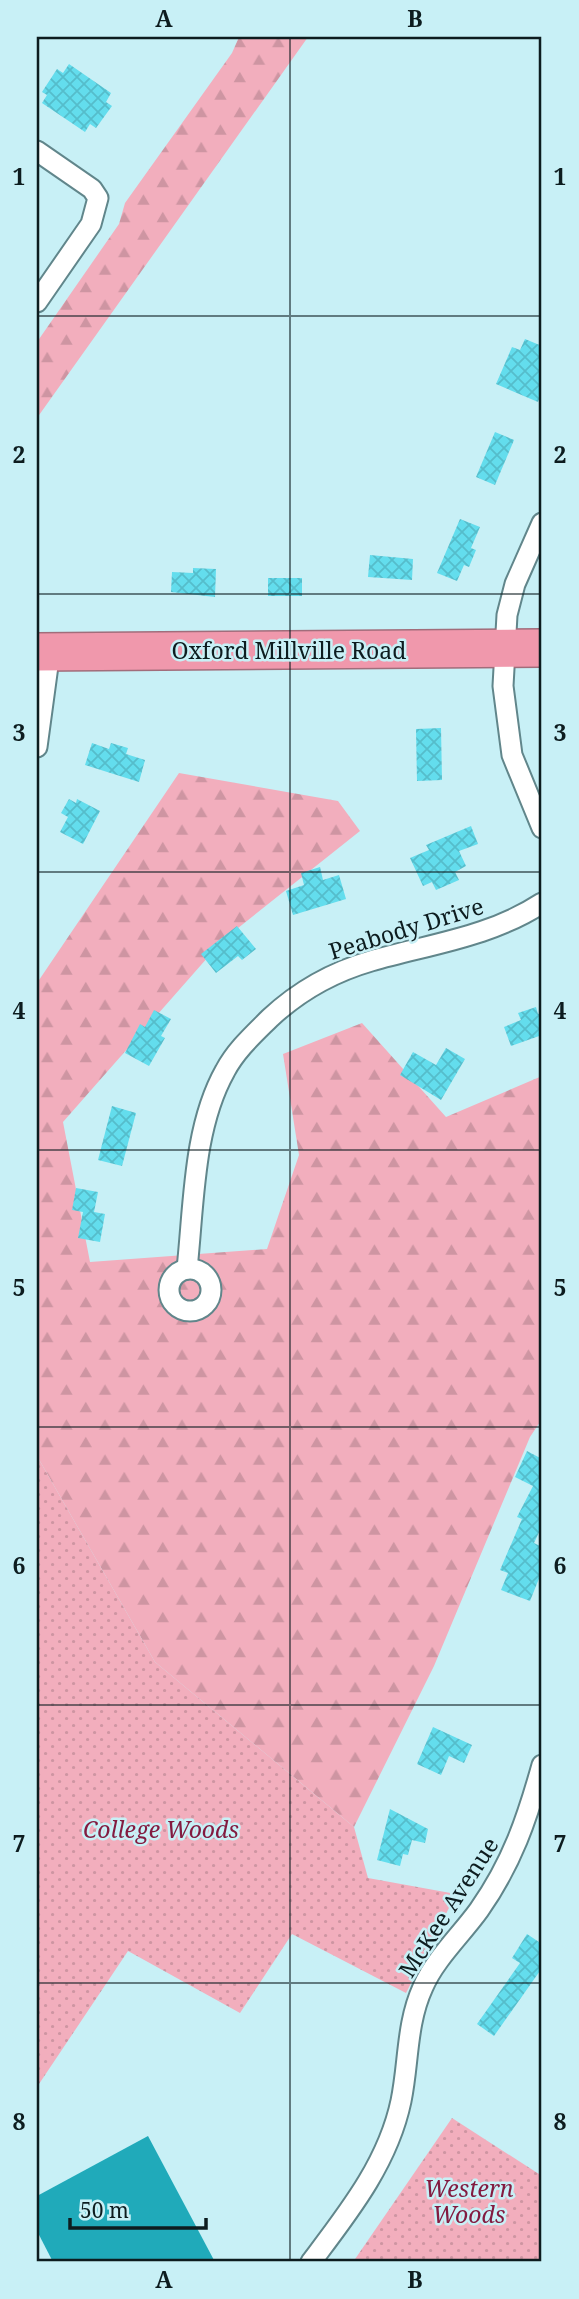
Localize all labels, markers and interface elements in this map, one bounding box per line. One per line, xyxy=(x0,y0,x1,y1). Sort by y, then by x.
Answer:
text: A xyxy=(155,2,173,34)
text: B xyxy=(407,2,423,34)
text: 1 xyxy=(13,160,26,192)
text: 1 xyxy=(554,160,567,192)
text: 2 xyxy=(13,438,26,470)
text: 2 xyxy=(554,438,567,470)
street label: Oxford Millville Road xyxy=(172,634,406,666)
text: 3 xyxy=(13,716,26,748)
text: 3 xyxy=(554,716,567,748)
street label: Peabody Drive xyxy=(325,889,487,967)
text: 4 xyxy=(13,994,26,1026)
text: 4 xyxy=(554,994,567,1026)
text: 5 xyxy=(13,1271,26,1303)
text: 5 xyxy=(554,1271,567,1303)
text: 6 xyxy=(13,1549,26,1581)
text: 6 xyxy=(554,1549,567,1581)
park label: College Woods xyxy=(83,1813,239,1845)
text: 7 xyxy=(13,1827,26,1859)
text: 7 xyxy=(554,1827,567,1859)
street label: McKee Avenue xyxy=(391,1831,505,1983)
text: 8 xyxy=(13,2105,26,2137)
text: 8 xyxy=(554,2105,567,2137)
park label: Western Woods xyxy=(424,2172,514,2230)
scale bar xyxy=(70,2187,206,2231)
text: 50 m xyxy=(80,2196,129,2224)
text: A xyxy=(155,2263,173,2295)
text: B xyxy=(407,2263,423,2295)

